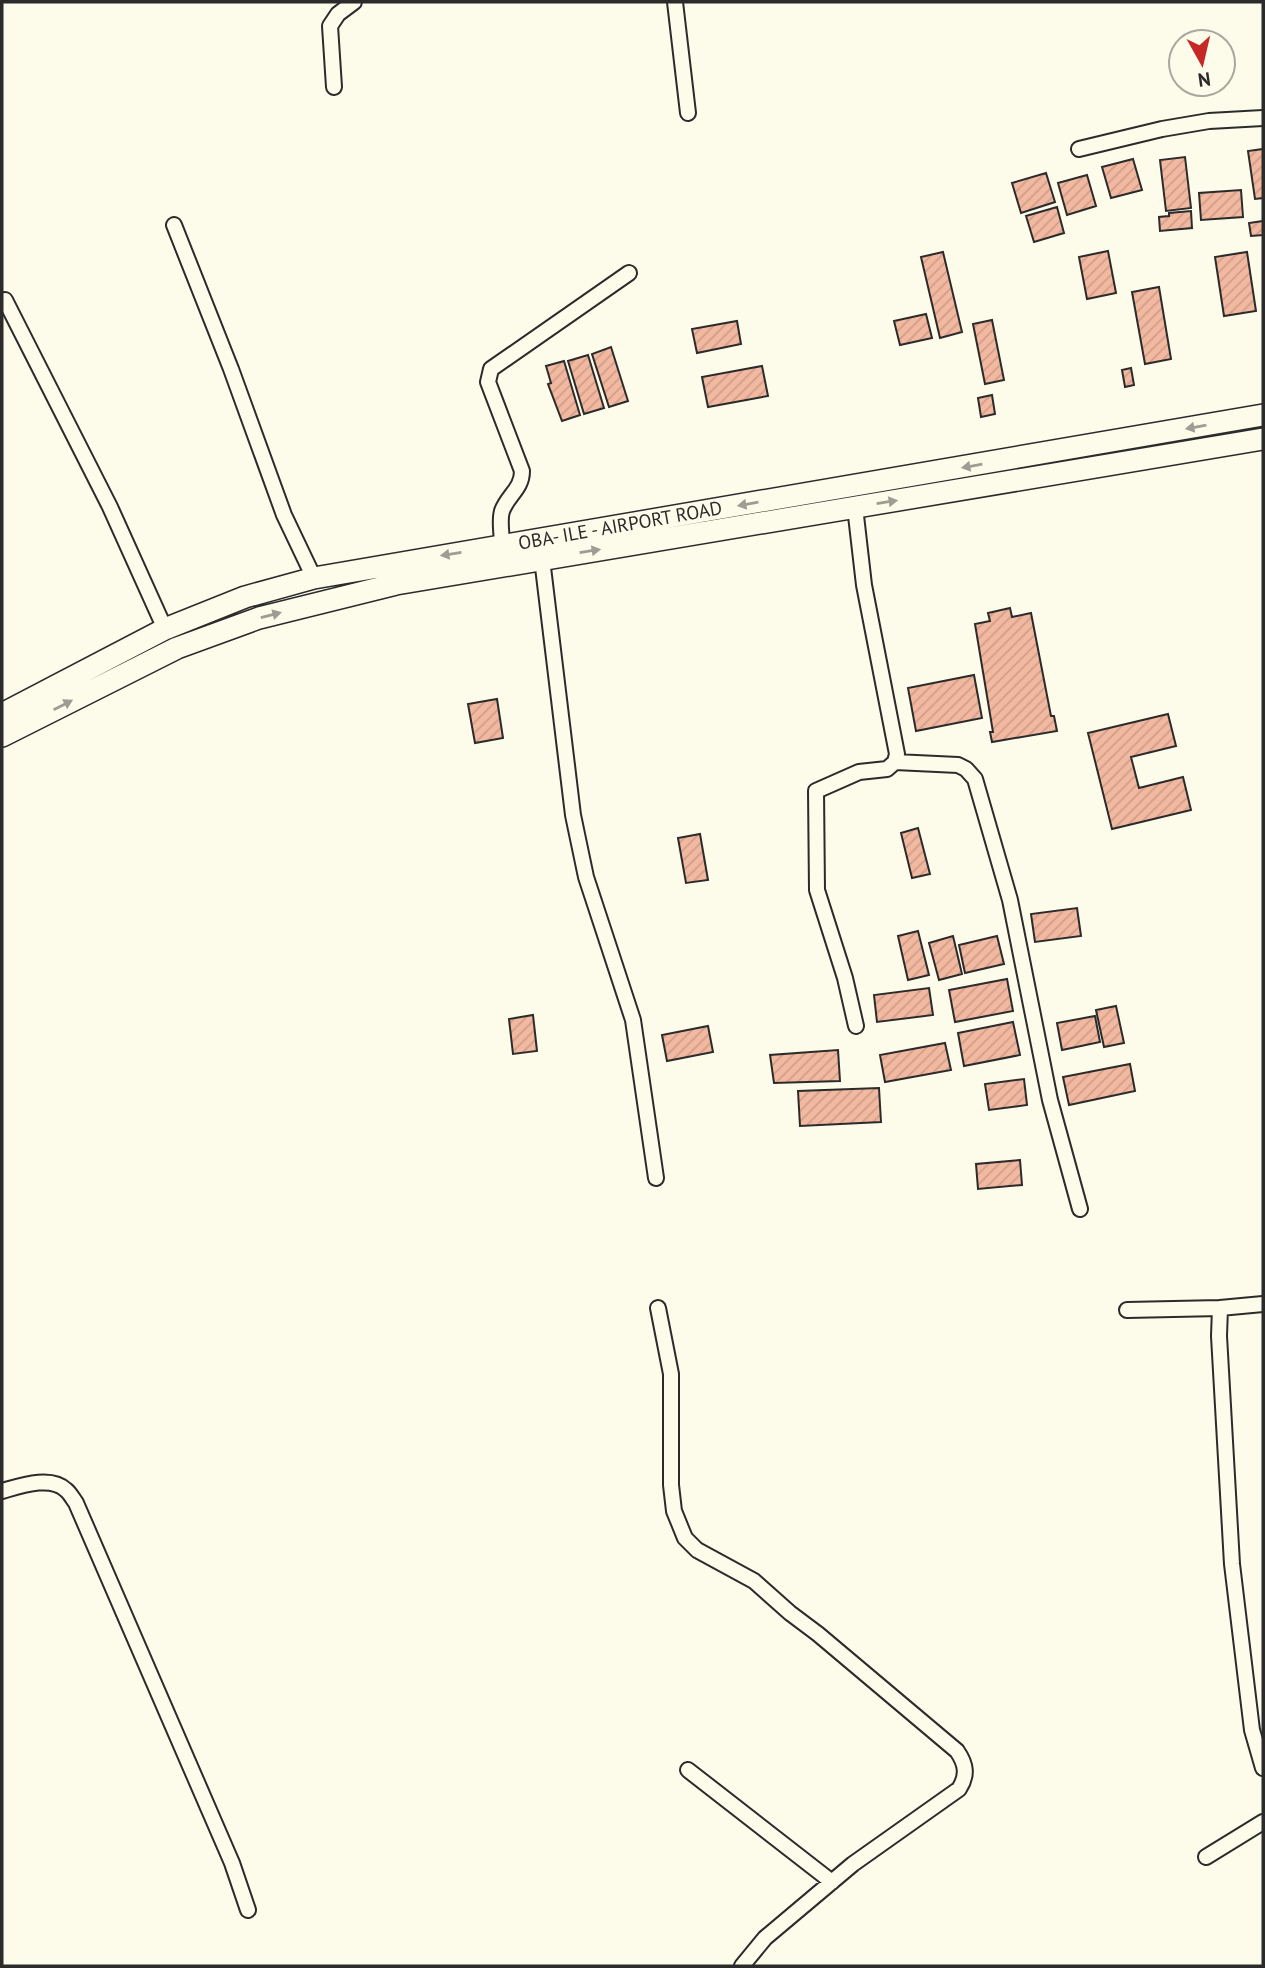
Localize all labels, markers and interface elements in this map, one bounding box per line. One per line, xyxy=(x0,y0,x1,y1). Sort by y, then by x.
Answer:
north arrow xyxy=(1167,28,1237,98)
text: N xyxy=(1197,67,1212,93)
one-way arrow xyxy=(1185,422,1207,433)
one-way arrow xyxy=(961,461,983,472)
street label: OBA- ILE - AIRPORT ROAD xyxy=(516,495,724,555)
one-way arrow xyxy=(876,496,898,507)
one-way arrow xyxy=(736,499,758,510)
one-way arrow xyxy=(579,545,601,556)
one-way arrow xyxy=(440,549,462,560)
one-way arrow xyxy=(260,609,282,620)
one-way arrow xyxy=(53,700,73,711)

